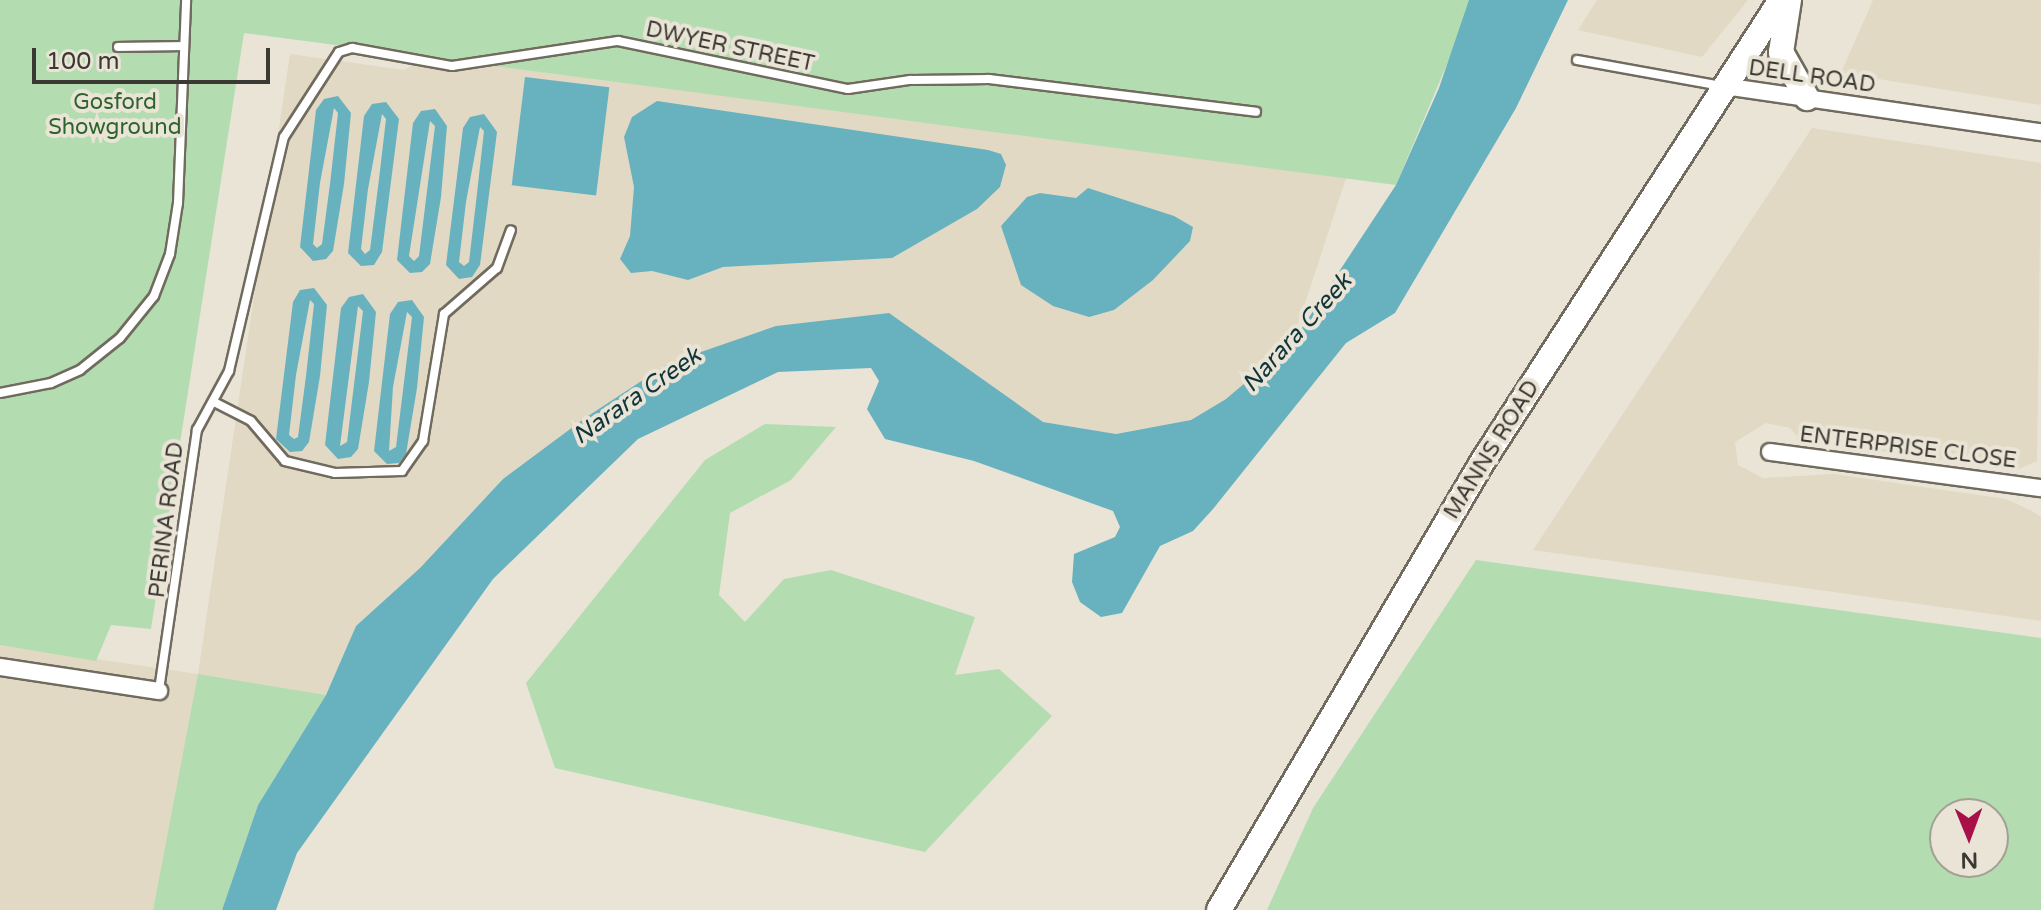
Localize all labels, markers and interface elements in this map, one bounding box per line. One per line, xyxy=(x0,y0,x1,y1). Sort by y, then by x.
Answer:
street label: DWYER STREET xyxy=(643,16,817,78)
scale bar xyxy=(36,32,274,82)
text: 100 m xyxy=(46,47,120,76)
street label: DELL ROAD xyxy=(1747,55,1877,99)
park label: Gosford Showground xyxy=(48,89,182,140)
water label: Narara Creek xyxy=(1236,268,1358,398)
water label: Narara Creek xyxy=(567,341,707,451)
street label: MANNS ROAD xyxy=(1439,376,1545,524)
street label: ENTERPRISE CLOSE xyxy=(1798,422,2018,474)
street label: PERINA ROAD xyxy=(144,441,190,599)
north arrow xyxy=(1929,798,2009,878)
text: N xyxy=(1960,847,1978,873)

